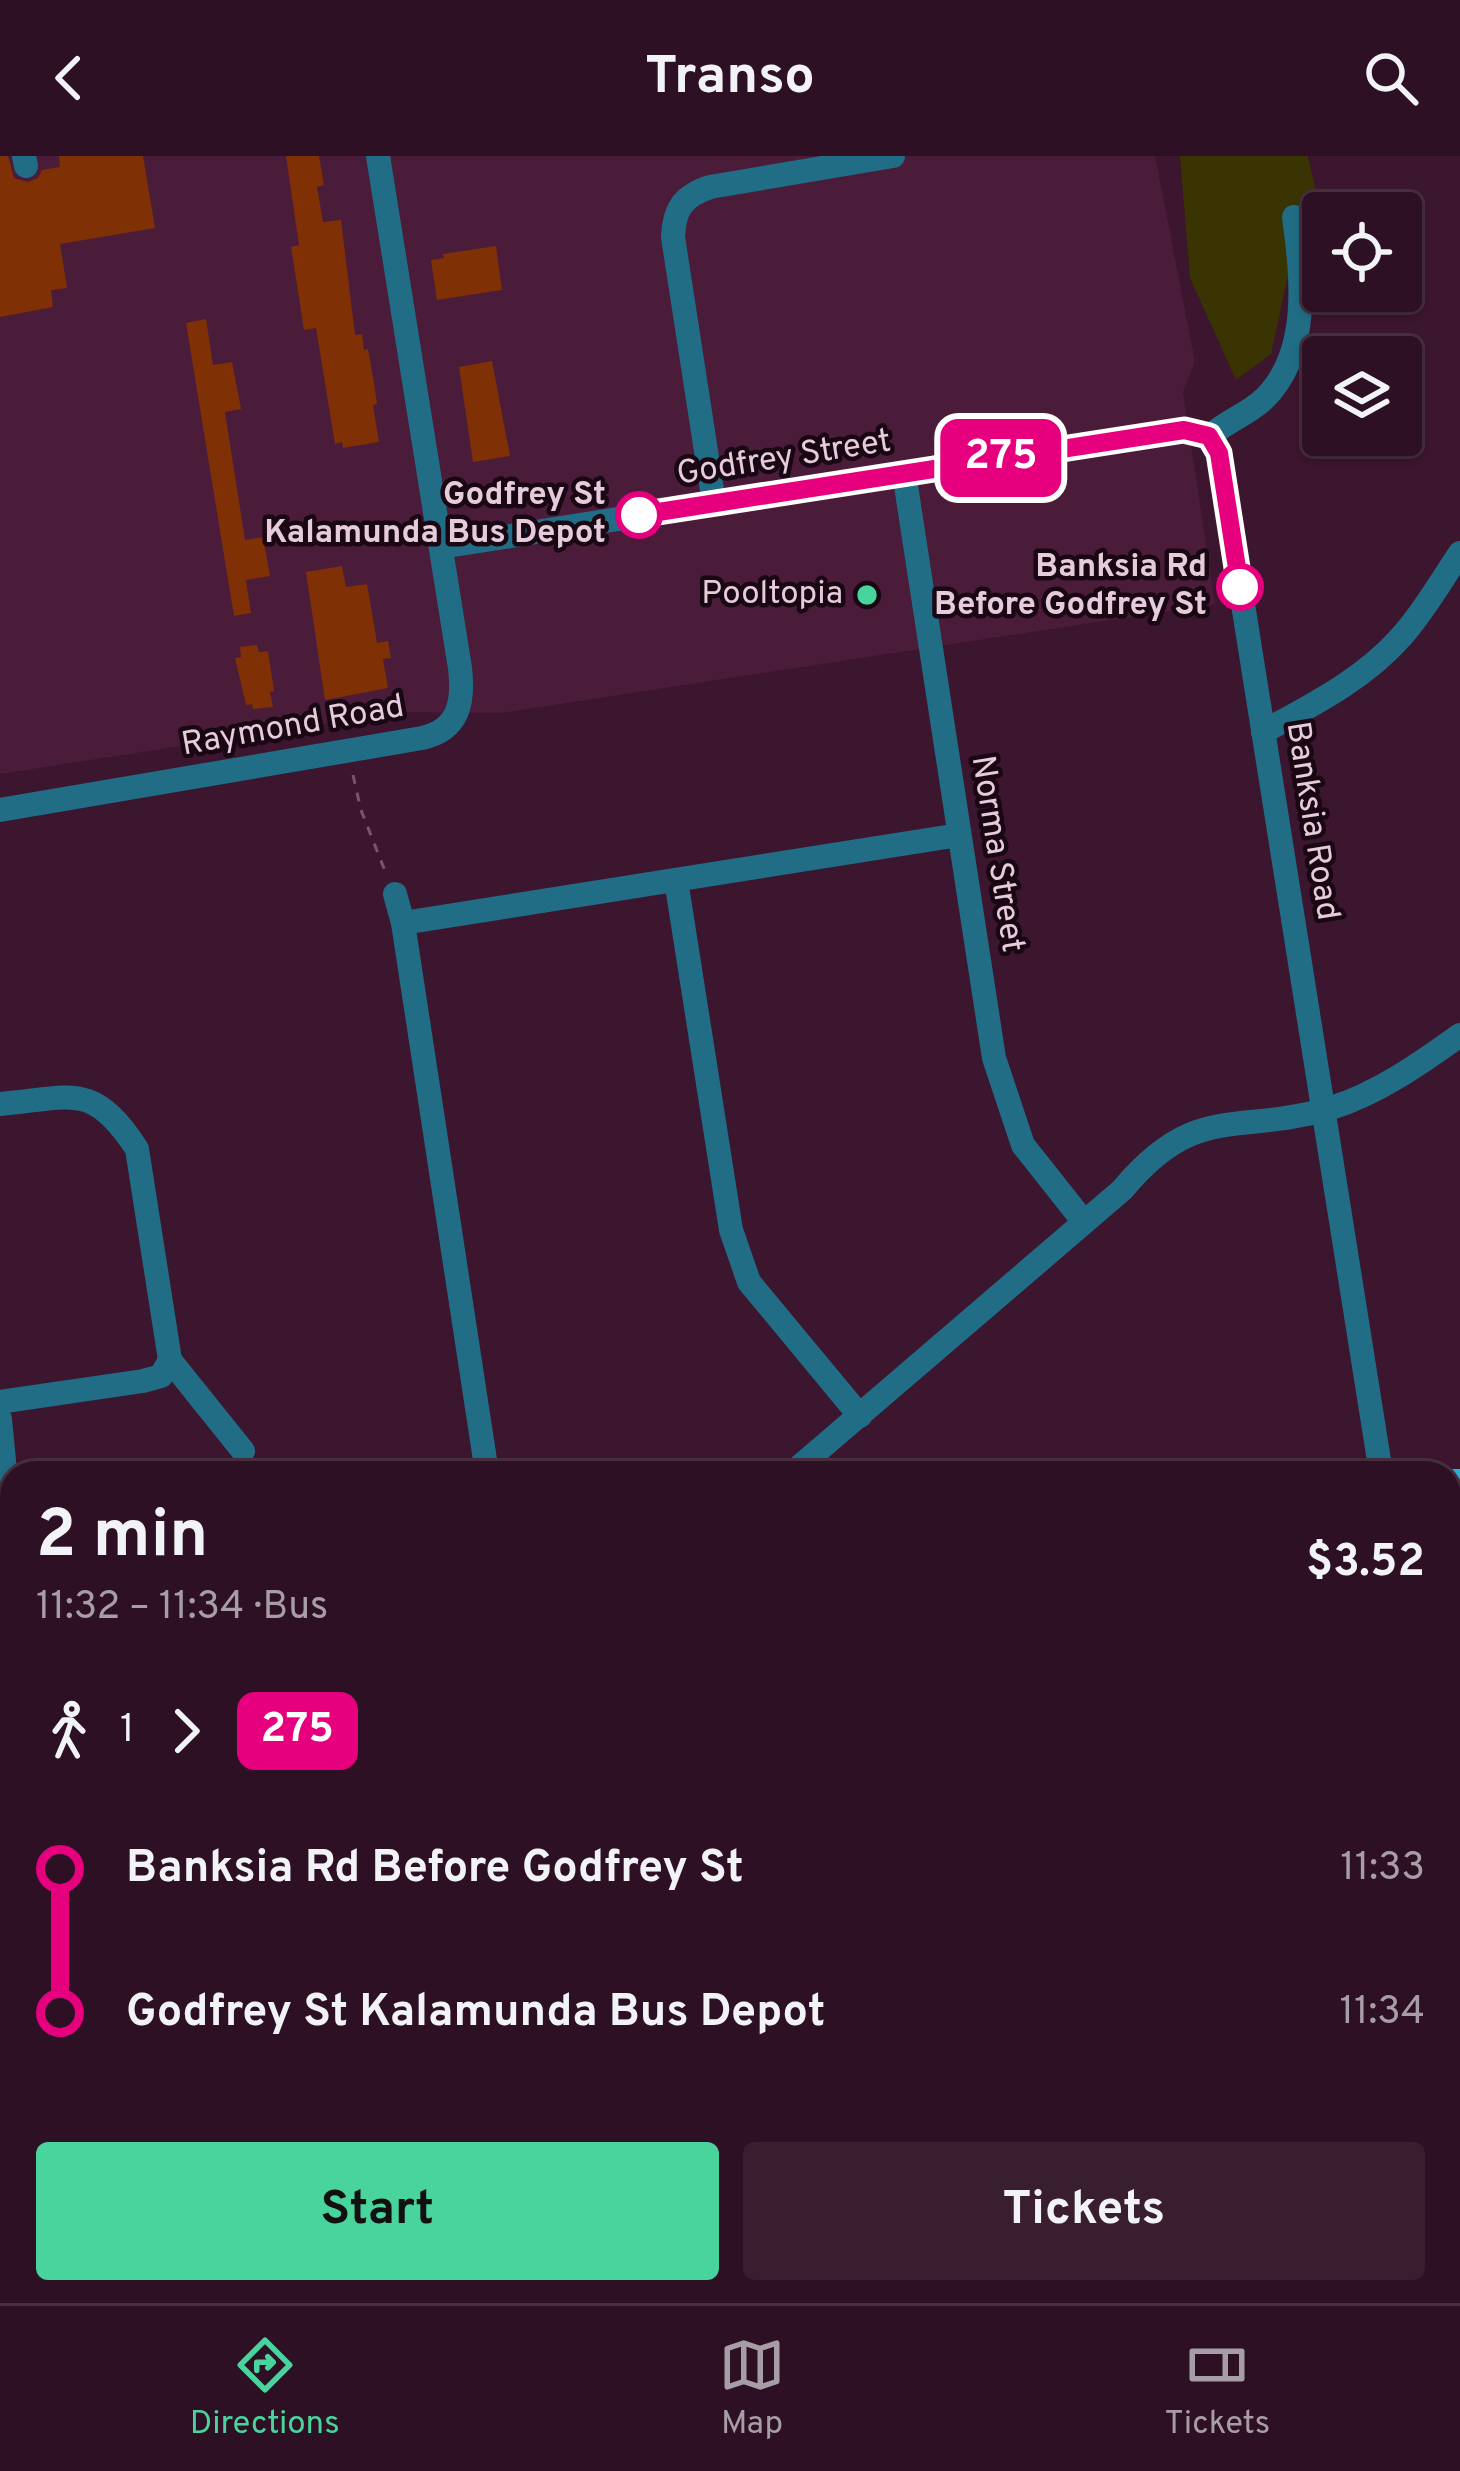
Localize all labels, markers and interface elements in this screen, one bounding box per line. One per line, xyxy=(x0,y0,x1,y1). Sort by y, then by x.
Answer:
text: Transo xyxy=(645,44,815,113)
icon: back xyxy=(36,45,102,111)
icon: search xyxy=(1358,45,1424,111)
map controls xyxy=(1302,192,1422,456)
button: locate xyxy=(1302,192,1422,312)
button: layers xyxy=(1302,336,1422,456)
line badge: 275 xyxy=(932,419,1070,497)
street label: Godfrey Street xyxy=(674,421,894,497)
text: 275 xyxy=(964,431,1038,484)
place label: Godfrey St Kalamunda Bus Depot xyxy=(264,475,606,555)
marker: Godfrey St Kalamunda Bus Depot xyxy=(617,493,661,537)
place label: Banksia Rd Before Godfrey St xyxy=(934,547,1207,627)
marker: Banksia Rd Before Godfrey St xyxy=(1218,565,1262,609)
place label: Pooltopia xyxy=(701,574,843,616)
marker: Pooltopia xyxy=(854,582,880,608)
street label: Raymond Road xyxy=(178,687,408,767)
street label: Banksia Road xyxy=(1275,719,1347,923)
street label: Norma Street xyxy=(960,753,1032,955)
text: 2 min xyxy=(36,1497,208,1580)
text: $3.52 xyxy=(1306,1535,1425,1592)
text: 11:32 – 11:34 · Bus xyxy=(36,1584,328,1633)
icon: walk xyxy=(36,1698,102,1764)
icon: forward xyxy=(153,1698,219,1764)
text: 275 xyxy=(261,1704,334,1757)
text: 1 xyxy=(120,1707,135,1756)
text: Banksia Rd Before Godfrey St xyxy=(126,1841,744,1898)
text: 11:33 xyxy=(1340,1845,1425,1894)
text: Godfrey St Kalamunda Bus Depot xyxy=(126,1985,825,2042)
text: 11:34 xyxy=(1339,1989,1425,2038)
button: Start xyxy=(36,2142,719,2280)
button: Tickets xyxy=(743,2142,1425,2280)
tab: Directions xyxy=(190,2332,340,2446)
tab: Map xyxy=(719,2332,785,2446)
tab: Tickets xyxy=(1165,2332,1270,2446)

